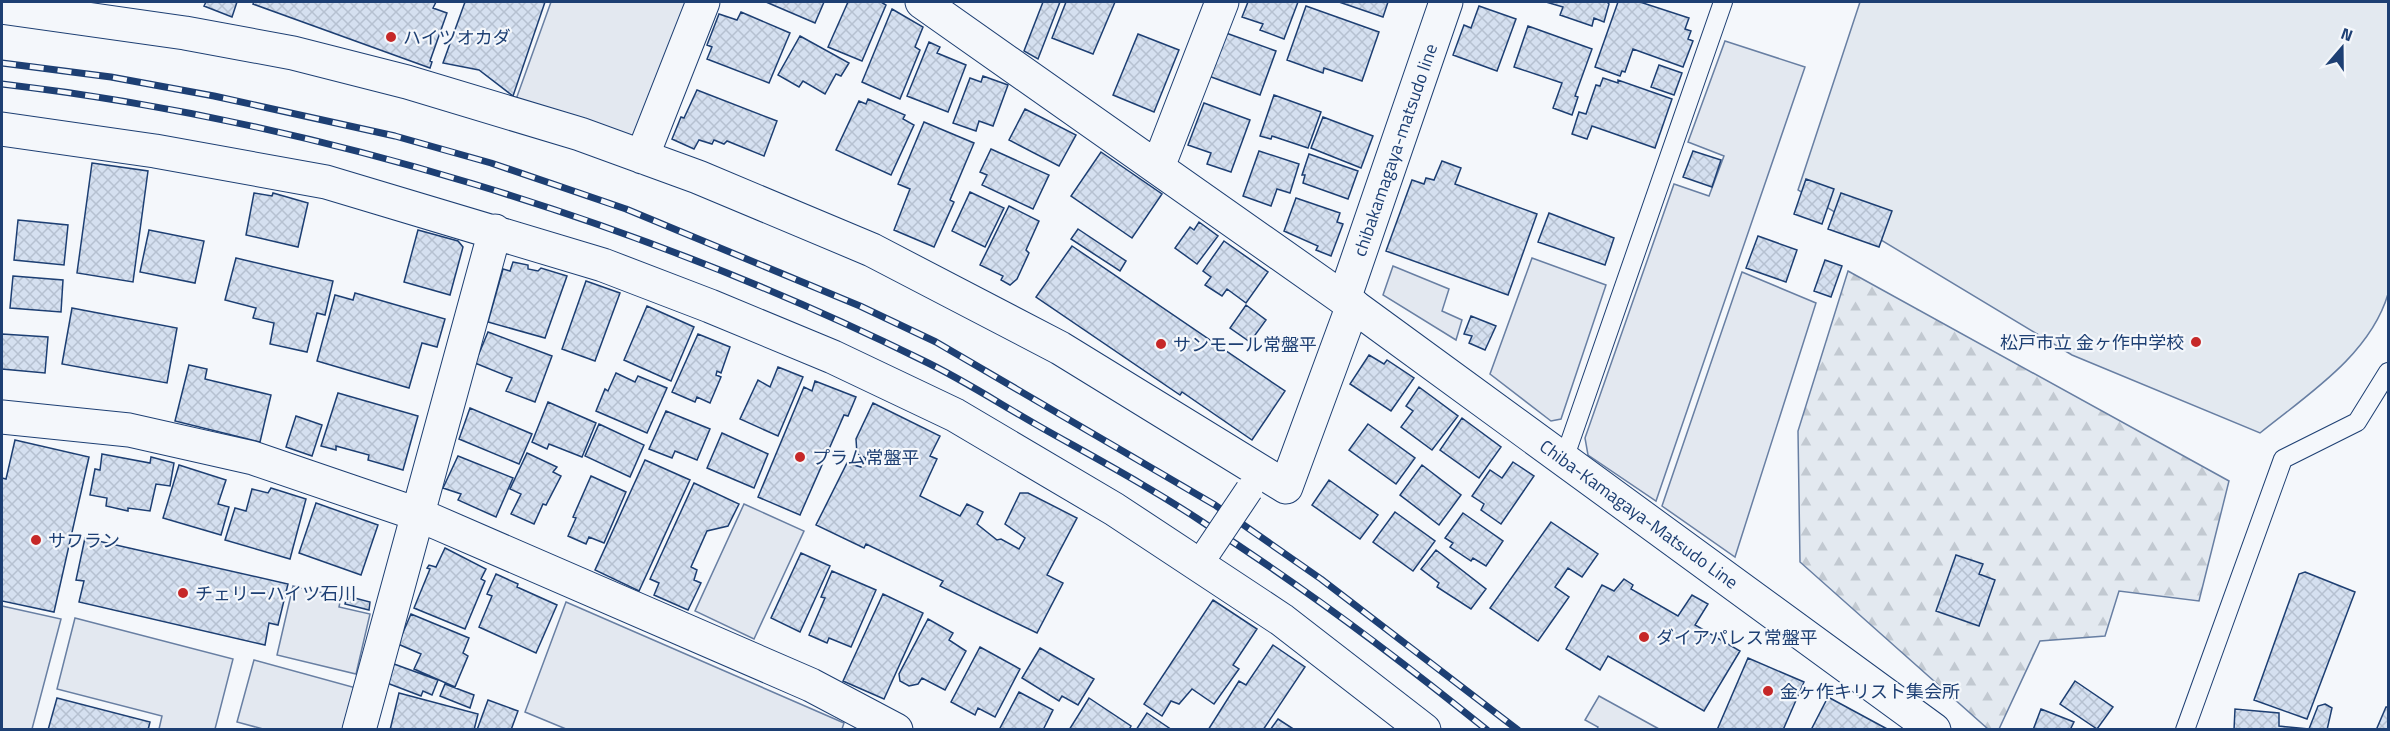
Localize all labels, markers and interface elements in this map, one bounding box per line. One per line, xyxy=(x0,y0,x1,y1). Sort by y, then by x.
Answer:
north arrow xyxy=(2312,18,2372,78)
text: N xyxy=(2338,21,2356,47)
place label: ハイツオカダ xyxy=(403,24,511,51)
marker: ハイツオカダ xyxy=(384,30,398,44)
street label: chibakamagaya-matsudo line xyxy=(1346,40,1444,260)
place label: 松戸市立 金ヶ作中学校 xyxy=(2000,329,2184,356)
place label: サンモール常盤平 xyxy=(1173,331,1317,358)
marker: 松戸市立 金ヶ作中学校 xyxy=(2189,335,2203,349)
marker: サンモール常盤平 xyxy=(1154,337,1168,351)
street label: Chiba-Kamagaya-Matsudo Line xyxy=(1534,433,1744,595)
place label: プラム常盤平 xyxy=(812,444,919,471)
marker: プラム常盤平 xyxy=(793,450,807,464)
place label: サフラン xyxy=(48,527,120,554)
marker: サフラン xyxy=(29,533,43,547)
place label: チェリーハイツ石川 xyxy=(195,580,356,607)
marker: チェリーハイツ石川 xyxy=(176,586,190,600)
place label: ダイアパレス常盤平 xyxy=(1656,624,1818,651)
marker: ダイアパレス常盤平 xyxy=(1637,630,1651,644)
place label: 金ヶ作キリスト集会所 xyxy=(1780,678,1960,705)
marker: 金ヶ作キリスト集会所 xyxy=(1761,684,1775,698)

